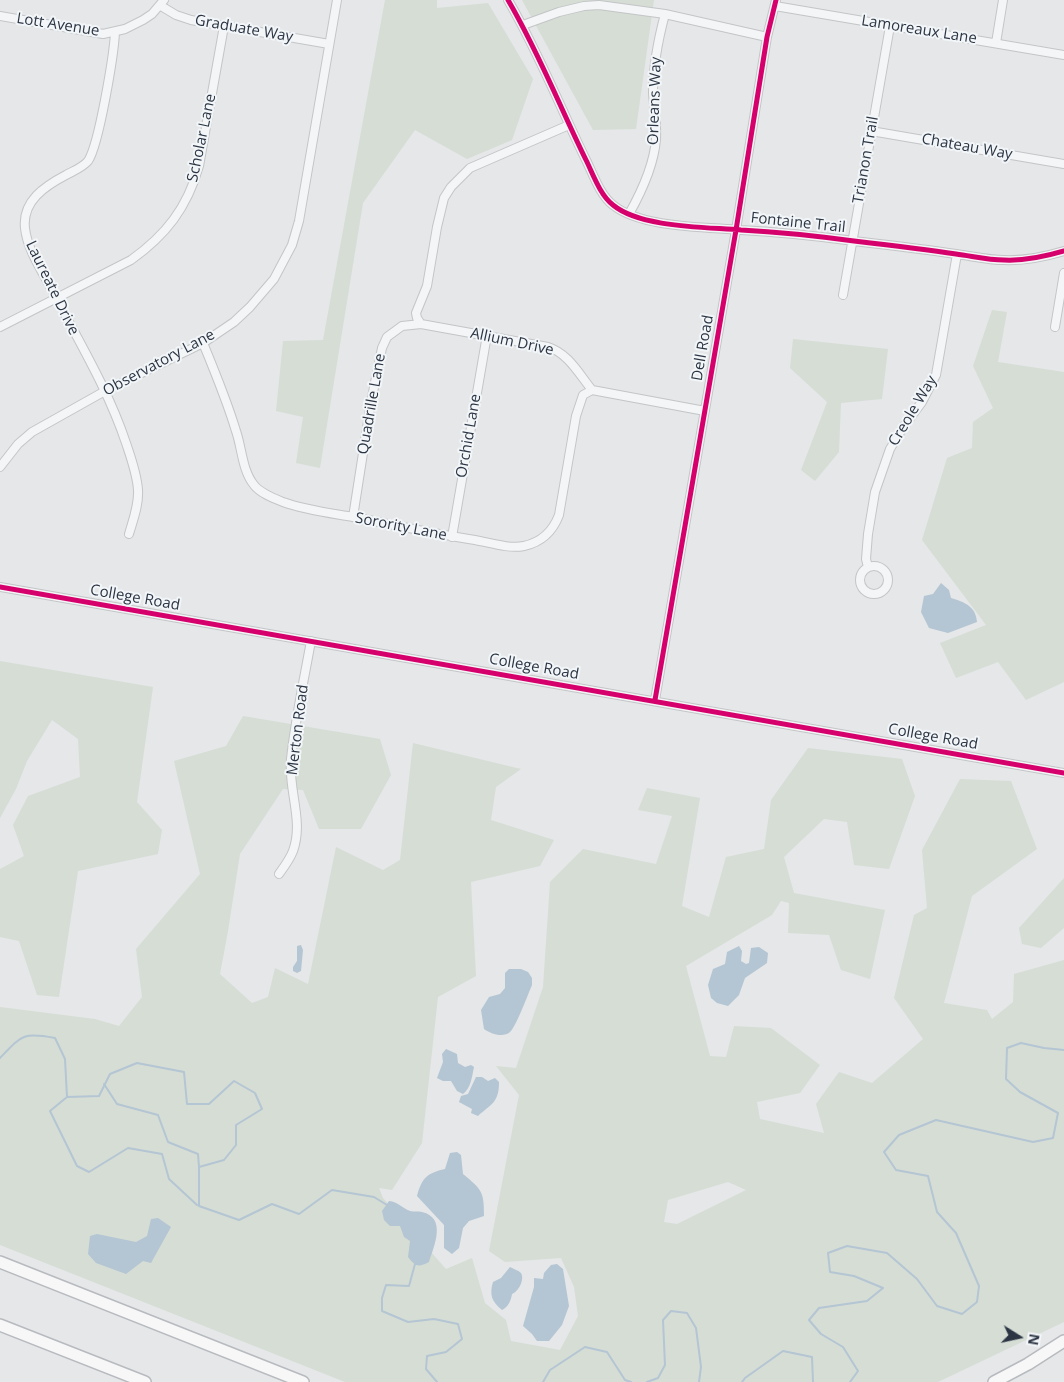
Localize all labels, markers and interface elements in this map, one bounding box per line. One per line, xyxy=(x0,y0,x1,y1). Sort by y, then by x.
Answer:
street label: Lott Avenue xyxy=(15,10,101,40)
street label: Graduate Way xyxy=(193,12,295,46)
street label: Lamoreaux Lane xyxy=(860,12,978,48)
street label: Orleans Way xyxy=(644,57,666,145)
street label: Scholar Lane xyxy=(184,92,220,184)
street label: Trianon Trail xyxy=(849,115,883,205)
street label: Chateau Way xyxy=(920,130,1014,164)
street label: Fontaine Trail xyxy=(750,209,846,237)
street label: Laureate Drive xyxy=(21,238,83,338)
street label: Dell Road xyxy=(688,314,718,382)
street label: Allium Drive xyxy=(469,324,555,360)
street label: Observatory Lane xyxy=(100,326,218,400)
street label: Quadrille Lane xyxy=(354,352,390,456)
street label: Creole Way xyxy=(885,373,941,449)
street label: Orchid Lane xyxy=(453,393,485,479)
street label: Sorority Lane xyxy=(354,509,448,545)
street label: College Road xyxy=(89,581,181,615)
street label: College Road xyxy=(488,650,580,684)
street label: Merton Road xyxy=(284,684,312,776)
street label: College Road xyxy=(887,720,979,754)
north arrow xyxy=(994,1312,1044,1362)
text: N xyxy=(1024,1332,1045,1347)

